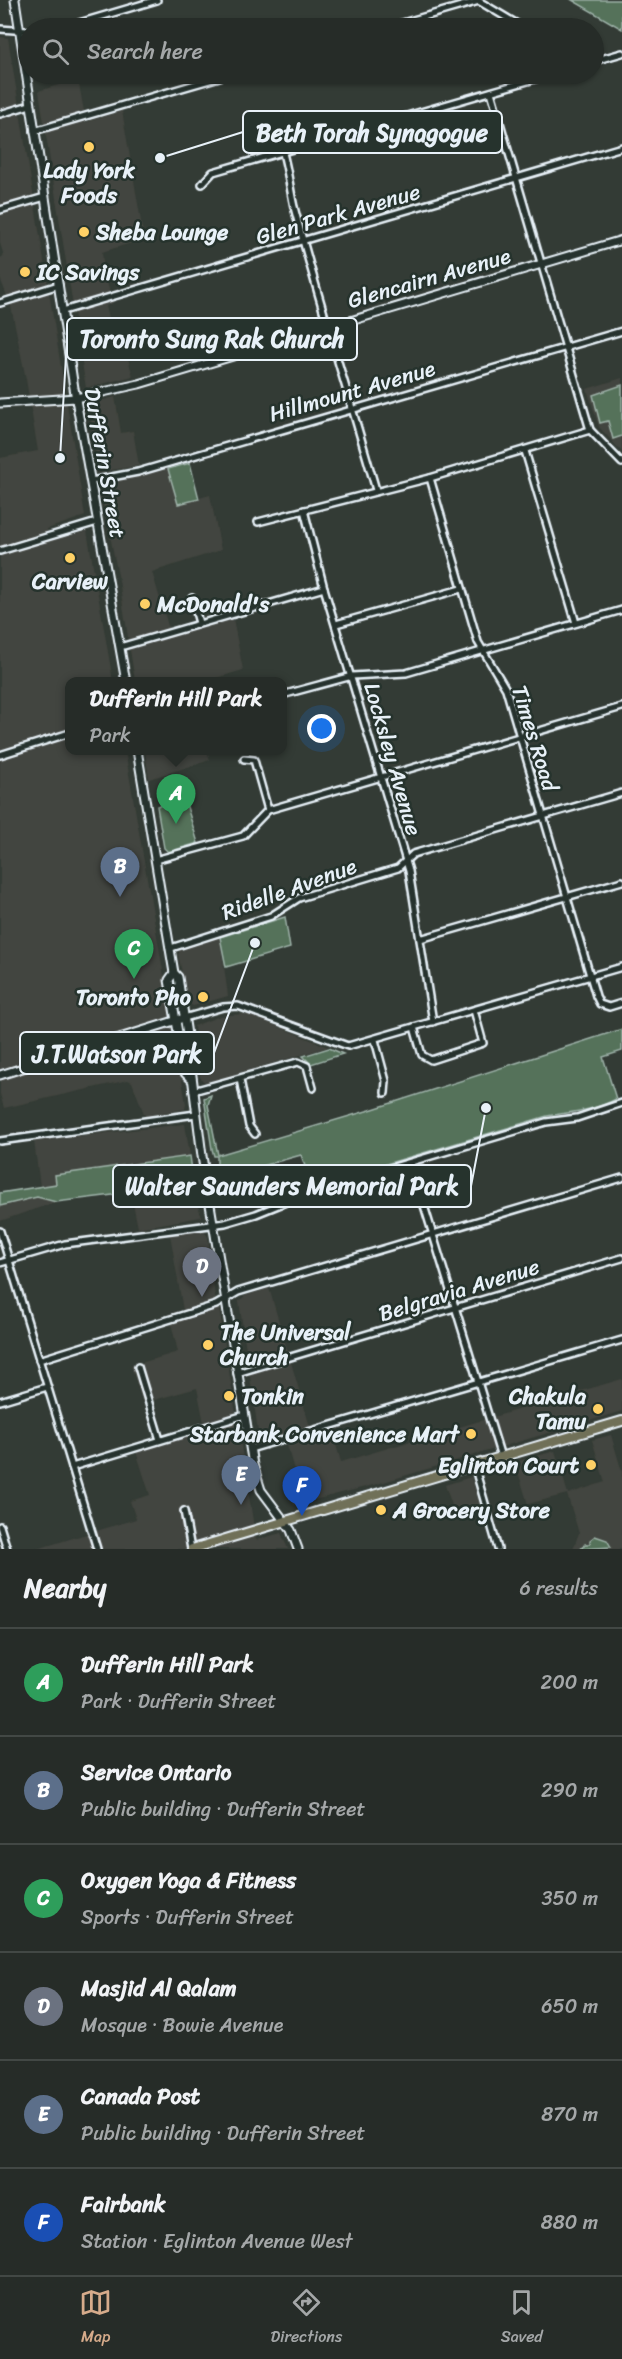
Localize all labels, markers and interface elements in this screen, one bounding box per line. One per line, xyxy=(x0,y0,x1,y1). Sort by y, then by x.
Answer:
search box xyxy=(18,18,604,84)
text: Search here xyxy=(87,32,203,71)
icon: search xyxy=(39,35,72,68)
callout: Beth Torah Synagogue xyxy=(243,111,502,153)
text: Beth Torah Synagogue xyxy=(256,112,489,154)
marker: Lady York Foods xyxy=(82,140,96,154)
place label: Lady York Foods xyxy=(43,151,136,215)
street label: Glen Park Avenue xyxy=(251,172,425,256)
place label: Sheba Lounge xyxy=(95,213,229,252)
marker: Sheba Lounge xyxy=(77,225,91,239)
street label: Glencairn Avenue xyxy=(343,236,516,320)
place label: IC Savings xyxy=(36,253,140,292)
marker: IC Savings xyxy=(18,265,32,279)
callout: Toronto Sung Rak Church xyxy=(67,318,357,360)
text: Toronto Sung Rak Church xyxy=(79,318,345,360)
street label: Hillmount Avenue xyxy=(264,349,440,433)
street label: Dufferin Street xyxy=(73,385,137,542)
marker: Carview xyxy=(63,551,77,565)
place label: Carview xyxy=(31,562,109,601)
place label: McDonald's xyxy=(156,585,270,624)
marker: McDonald's xyxy=(138,597,152,611)
popup xyxy=(65,677,287,755)
street label: Locksley Avenue xyxy=(352,678,434,840)
text: Dufferin Hill Park xyxy=(90,679,263,718)
street label: Times Road xyxy=(500,680,570,797)
your location xyxy=(307,714,336,743)
text: Park xyxy=(90,718,131,753)
pin: A xyxy=(156,774,195,824)
street label: Ridelle Avenue xyxy=(216,846,362,932)
pin: B xyxy=(100,848,140,897)
pin: C xyxy=(114,930,154,979)
place label: Toronto Pho xyxy=(76,978,192,1017)
marker: Toronto Pho xyxy=(196,990,210,1004)
callout: J.T.Watson Park xyxy=(20,1032,214,1074)
text: J.T.Watson Park xyxy=(30,1033,202,1075)
callout: Walter Saunders Memorial Park xyxy=(113,1165,471,1207)
text: Walter Saunders Memorial Park xyxy=(125,1165,459,1207)
street label: Belgravia Avenue xyxy=(374,1247,544,1333)
pin: D xyxy=(182,1248,222,1297)
place label: The Universal Church xyxy=(219,1313,351,1377)
marker: The Universal Church xyxy=(201,1338,215,1352)
place label: Tonkin xyxy=(241,1377,304,1416)
place label: Chakula Tamu xyxy=(508,1377,587,1441)
marker: Tonkin xyxy=(222,1389,236,1403)
marker: Chakula Tamu xyxy=(591,1402,605,1416)
place label: Starbank Convenience Mart xyxy=(189,1415,460,1454)
marker: Starbank Convenience Mart xyxy=(464,1427,478,1441)
place label: Eglinton Court xyxy=(438,1446,579,1485)
pin: E xyxy=(222,1456,260,1505)
marker: Eglinton Court xyxy=(584,1458,598,1472)
pin: F xyxy=(282,1466,322,1516)
place label: A Grocery Store xyxy=(392,1491,551,1530)
marker: A Grocery Store xyxy=(374,1503,388,1517)
text: Nearby xyxy=(24,1565,106,1611)
text: 6 results xyxy=(519,1571,598,1606)
text: Dufferin Hill Park xyxy=(81,1645,254,1684)
text: A xyxy=(37,1665,50,1700)
text: 200 m xyxy=(541,1665,598,1700)
text: Park · Dufferin Street xyxy=(81,1684,276,1719)
text: Service Ontario xyxy=(81,1753,232,1792)
text: B xyxy=(37,1773,50,1808)
text: 290 m xyxy=(541,1773,598,1808)
text: Public building · Dufferin Street xyxy=(81,1792,365,1827)
text: Oxygen Yoga & Fitness xyxy=(81,1861,296,1900)
text: C xyxy=(37,1881,50,1916)
text: 350 m xyxy=(542,1881,598,1916)
text: Sports · Dufferin Street xyxy=(81,1900,294,1935)
text: Masjid Al Qalam xyxy=(81,1969,237,2008)
text: D xyxy=(38,1989,49,2024)
text: 650 m xyxy=(541,1989,598,2024)
text: Mosque · Bowie Avenue xyxy=(81,2008,283,2043)
text: Canada Post xyxy=(81,2077,200,2116)
text: E xyxy=(38,2097,49,2132)
text: 870 m xyxy=(541,2097,598,2132)
text: Public building · Dufferin Street xyxy=(81,2116,365,2151)
text: Fairbank xyxy=(81,2185,166,2224)
text: F xyxy=(38,2205,49,2240)
text: 880 m xyxy=(541,2205,598,2240)
text: Station · Eglinton Avenue West xyxy=(81,2224,353,2259)
tab: Map xyxy=(79,2286,112,2351)
tab: Directions xyxy=(271,2286,342,2351)
tab: Saved xyxy=(501,2286,543,2351)

